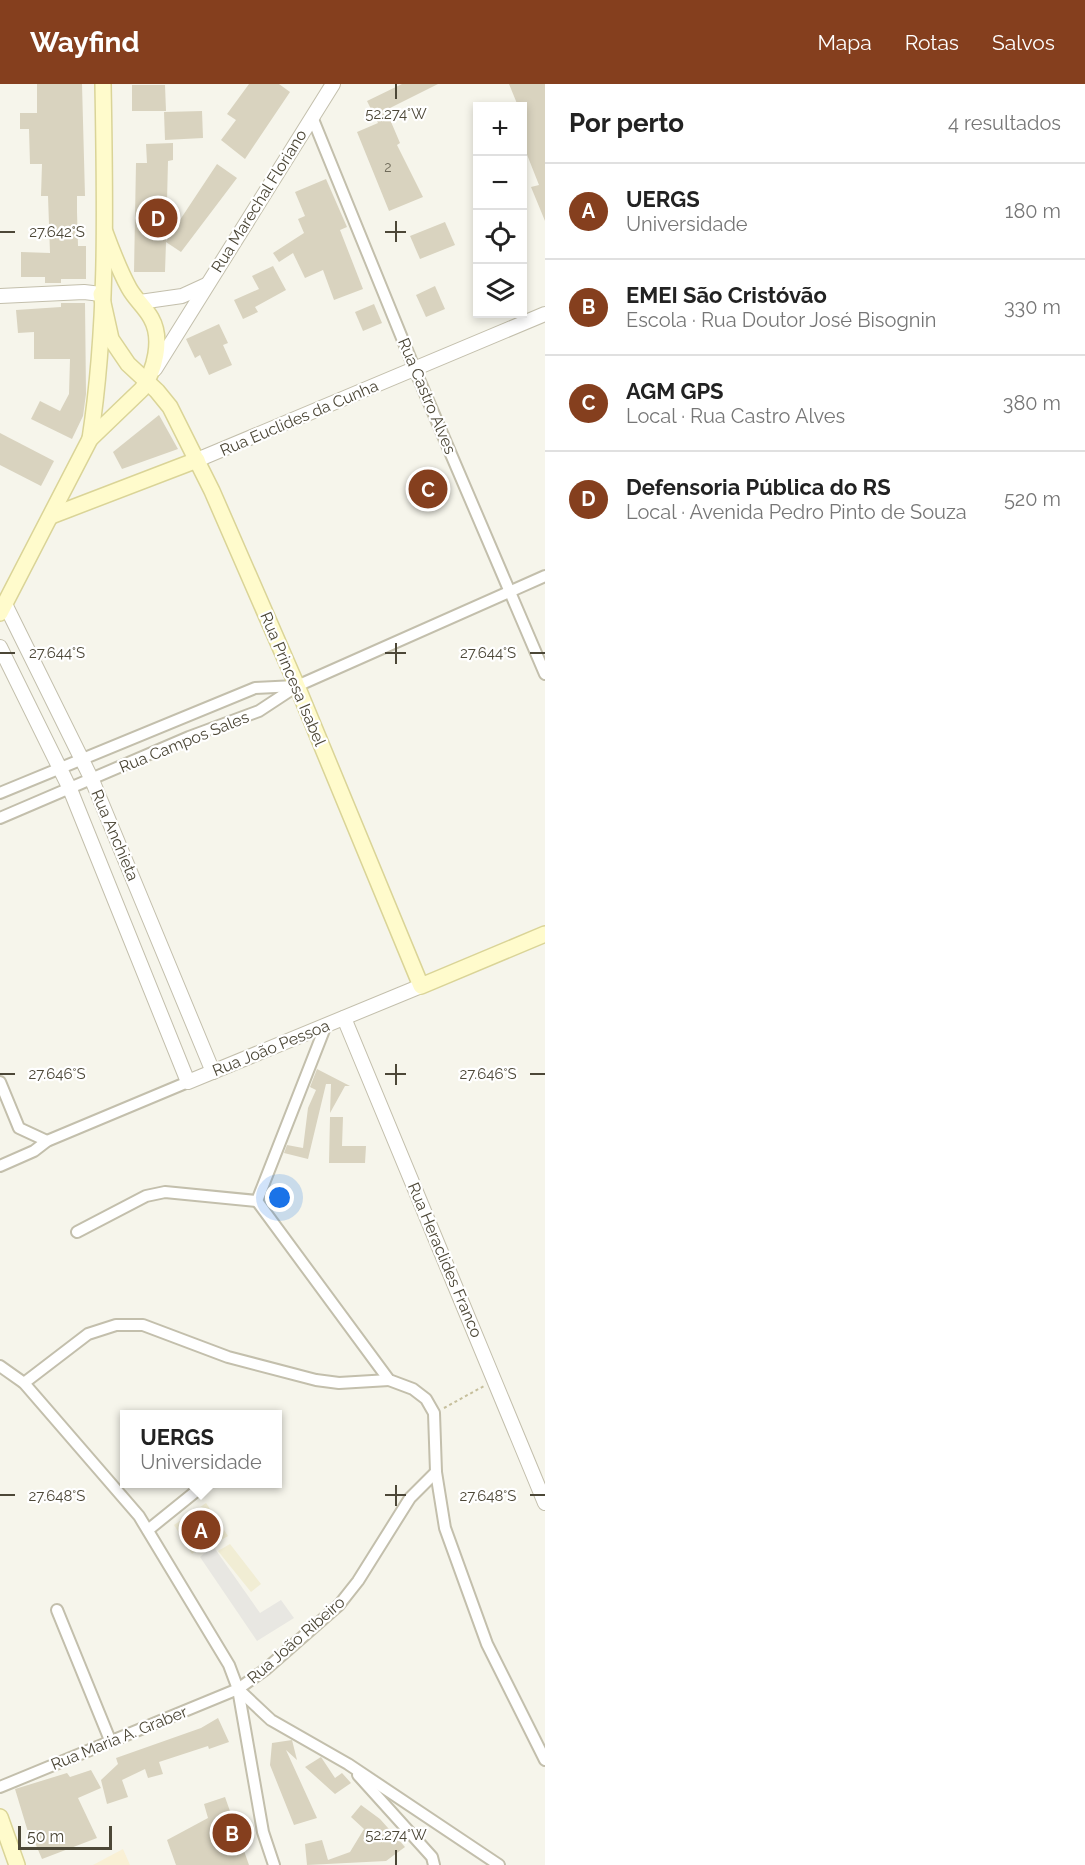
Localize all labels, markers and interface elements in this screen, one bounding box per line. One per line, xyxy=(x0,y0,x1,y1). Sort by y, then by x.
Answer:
text: Wayfind xyxy=(30,26,140,59)
text: Mapa xyxy=(818,30,872,55)
text: Rotas xyxy=(905,30,959,55)
text: Salvos xyxy=(992,30,1055,55)
map controls xyxy=(473,102,527,318)
button: + xyxy=(473,102,527,156)
text: 52.274°W xyxy=(365,105,427,123)
text: Por perto xyxy=(569,108,684,138)
text: 4 resultados xyxy=(948,111,1061,135)
street label: Rua Marechal Floriano xyxy=(207,126,311,276)
button: − xyxy=(473,156,527,210)
house number: 2 xyxy=(384,159,392,175)
text: UERGS xyxy=(626,186,700,212)
pin: D xyxy=(138,196,178,240)
text: A xyxy=(582,199,595,223)
text: 180 m xyxy=(1005,199,1061,223)
button: locate xyxy=(473,210,527,264)
text: Universidade xyxy=(626,212,748,236)
text: 27.642°S xyxy=(29,223,85,241)
button: layers xyxy=(473,264,527,318)
text: EMEI São Cristóvão xyxy=(626,282,827,308)
text: B xyxy=(582,295,595,319)
text: 330 m xyxy=(1004,295,1061,319)
text: Escola · Rua Doutor José Bisognin xyxy=(626,308,936,332)
street label: Rua Castro Alves xyxy=(394,335,460,457)
street label: Rua Euclides da Cunha xyxy=(217,376,381,460)
text: AGM GPS xyxy=(626,378,724,404)
text: C xyxy=(582,391,595,415)
text: 380 m xyxy=(1003,391,1061,415)
text: Local · Rua Castro Alves xyxy=(626,404,845,428)
pin: C xyxy=(408,466,448,512)
text: Defensoria Pública do RS xyxy=(626,474,891,500)
text: D xyxy=(581,487,596,511)
text: 520 m xyxy=(1004,487,1061,511)
text: Local · Avenida Pedro Pinto de Souza xyxy=(626,500,967,524)
street label: Rua Princesa Isabel xyxy=(256,609,330,749)
text: 27.644°S xyxy=(29,644,85,662)
text: 27.644°S xyxy=(460,644,516,662)
street label: Rua Campos Sales xyxy=(116,707,252,777)
street label: Rua Anchieta xyxy=(87,787,143,883)
street label: Rua João Pessoa xyxy=(210,1016,332,1080)
text: 27.646°S xyxy=(28,1065,86,1083)
text: 27.646°S xyxy=(459,1065,517,1083)
street label: Rua Heraclides Franco xyxy=(404,1180,486,1340)
your location xyxy=(265,1183,294,1212)
popup xyxy=(120,1410,282,1488)
text: UERGS xyxy=(140,1424,214,1450)
text: Universidade xyxy=(140,1450,262,1474)
text: 27.648°S xyxy=(29,1487,85,1505)
text: 27.648°S xyxy=(460,1487,516,1505)
pin: A xyxy=(182,1508,220,1552)
street label: Rua João Ribeiro xyxy=(243,1592,349,1688)
street label: Rua Maria A. Graber xyxy=(48,1702,190,1774)
pin: B xyxy=(212,1810,252,1856)
scale bar xyxy=(18,1823,112,1850)
text: 52.274°W xyxy=(365,1826,427,1844)
text: 50 m xyxy=(27,1827,64,1846)

